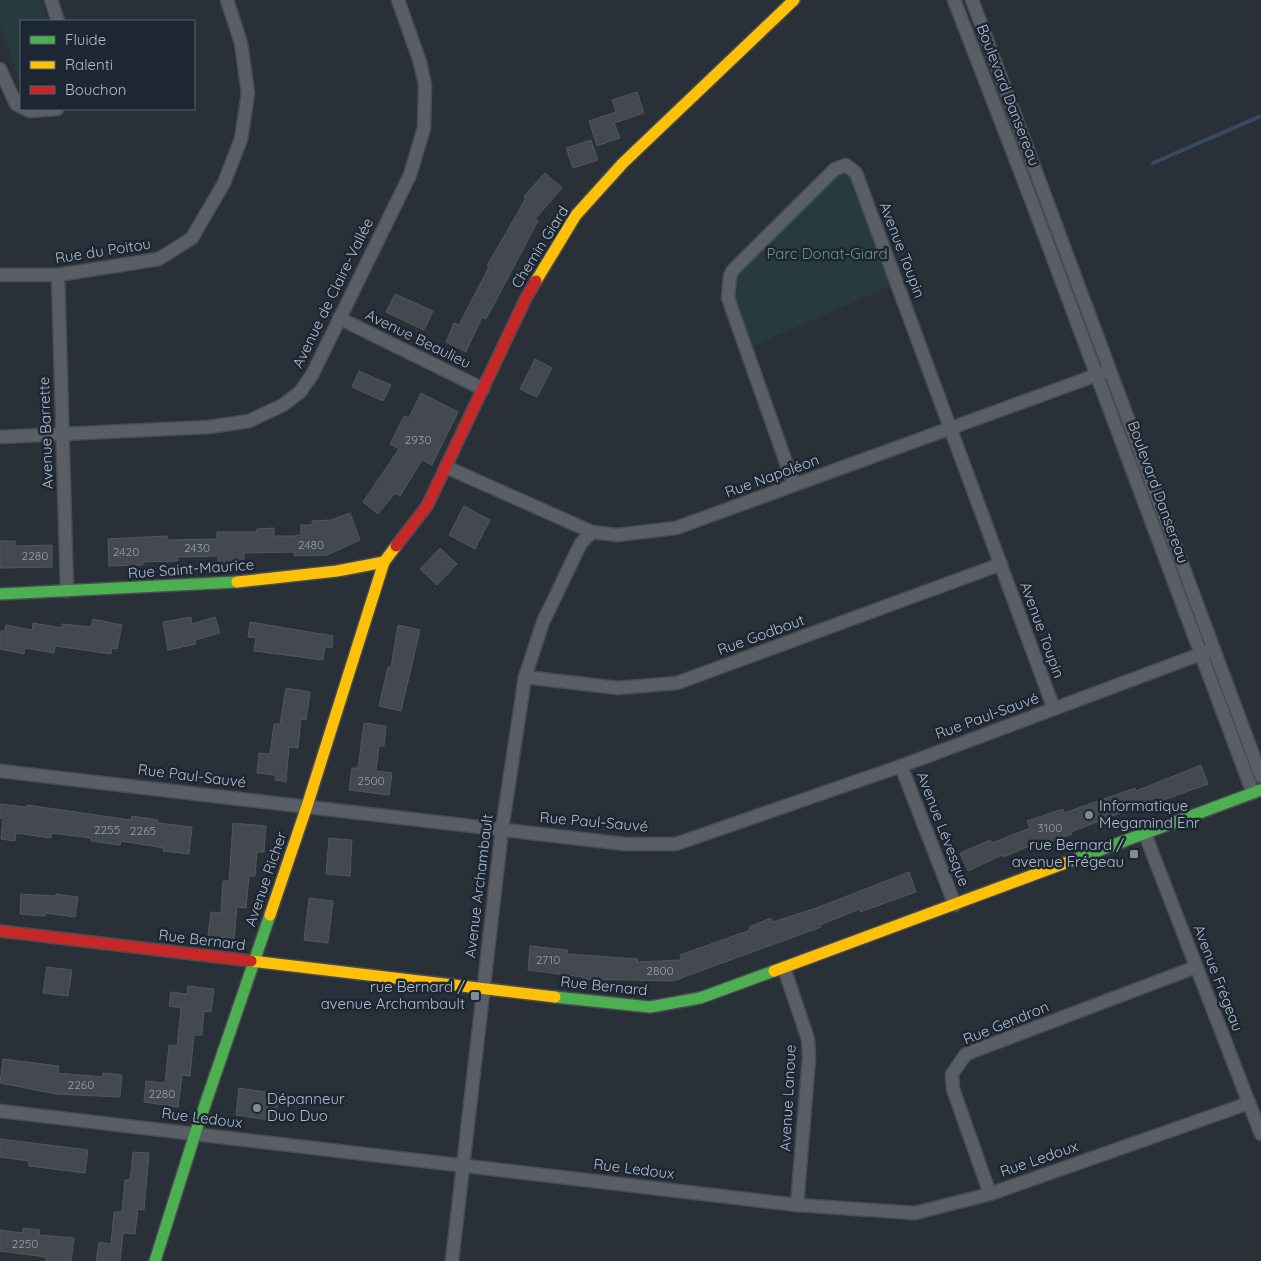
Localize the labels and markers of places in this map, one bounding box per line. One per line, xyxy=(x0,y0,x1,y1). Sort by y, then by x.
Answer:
place label: Informatique Megamind Enr xyxy=(1099,796,1200,832)
marker: Informatique Megamind Enr xyxy=(1083,809,1095,821)
place label: rue Bernard / avenue Frégeau xyxy=(1012,835,1124,871)
marker: rue Bernard / avenue Frégeau xyxy=(1128,848,1140,860)
place label: rue Bernard / avenue Archambault xyxy=(321,977,465,1013)
marker: rue Bernard / avenue Archambault xyxy=(469,990,481,1002)
place label: Dépanneur Duo Duo xyxy=(267,1089,345,1125)
marker: Dépanneur Duo Duo xyxy=(251,1102,263,1114)

